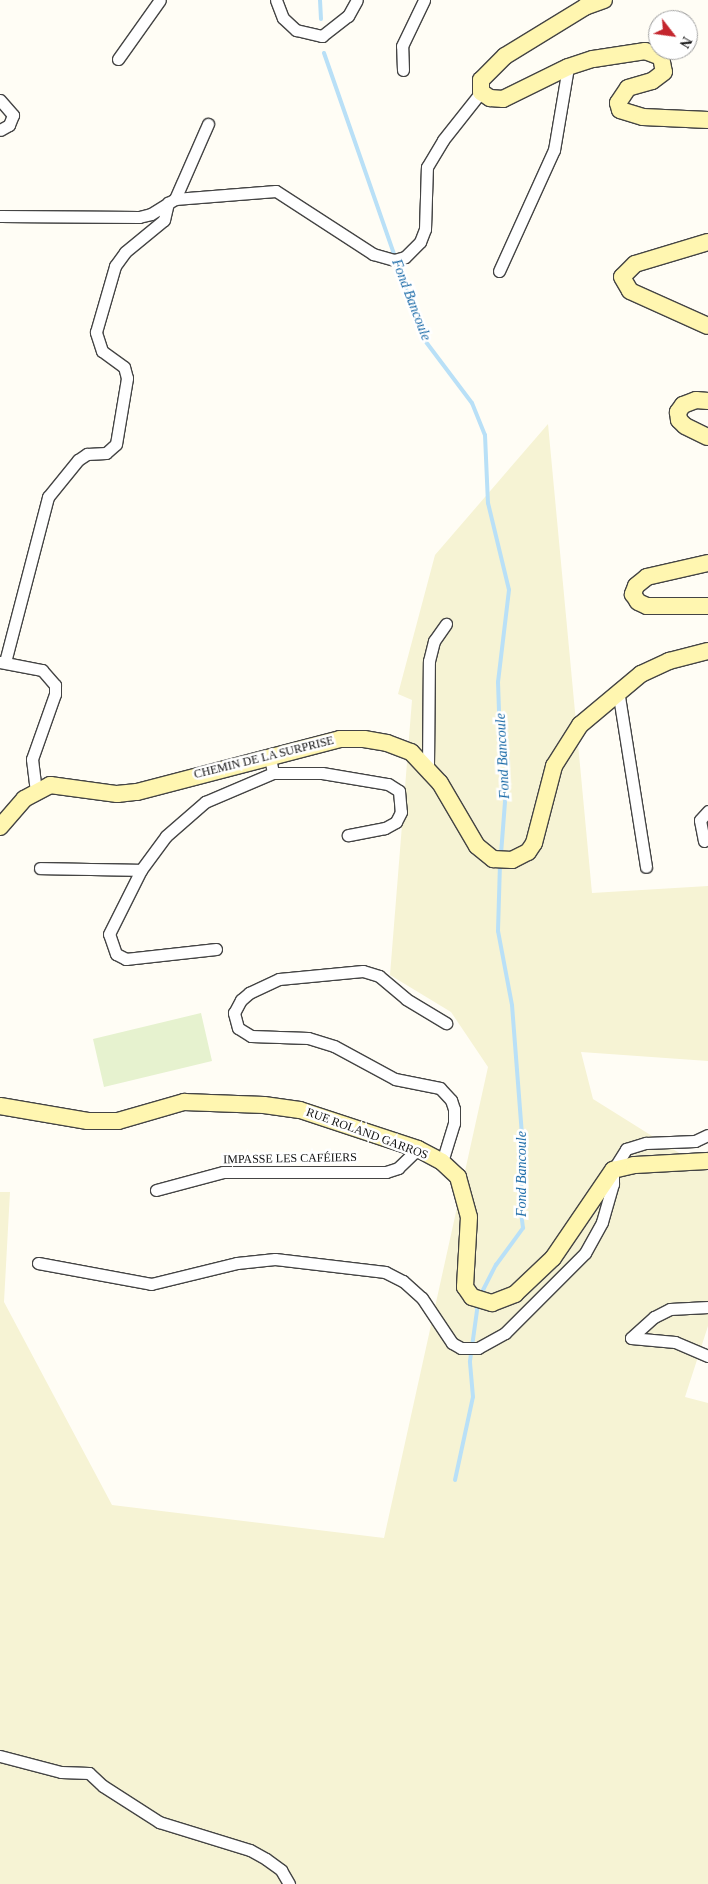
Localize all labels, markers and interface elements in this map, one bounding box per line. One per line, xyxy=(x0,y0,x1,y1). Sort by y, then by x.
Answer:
north arrow xyxy=(648,10,698,60)
text: N xyxy=(677,34,695,50)
water label: Fond Bancoule xyxy=(388,257,434,343)
water label: Fond Bancoule xyxy=(492,713,514,799)
street label: CHEMIN DE LA SURPRISE xyxy=(192,734,336,782)
street label: RUE ROLAND GARROS xyxy=(304,1105,430,1163)
water label: Fond Bancoule xyxy=(514,1131,530,1217)
street label: IMPASSE LES CAFÉIERS xyxy=(223,1151,357,1167)

